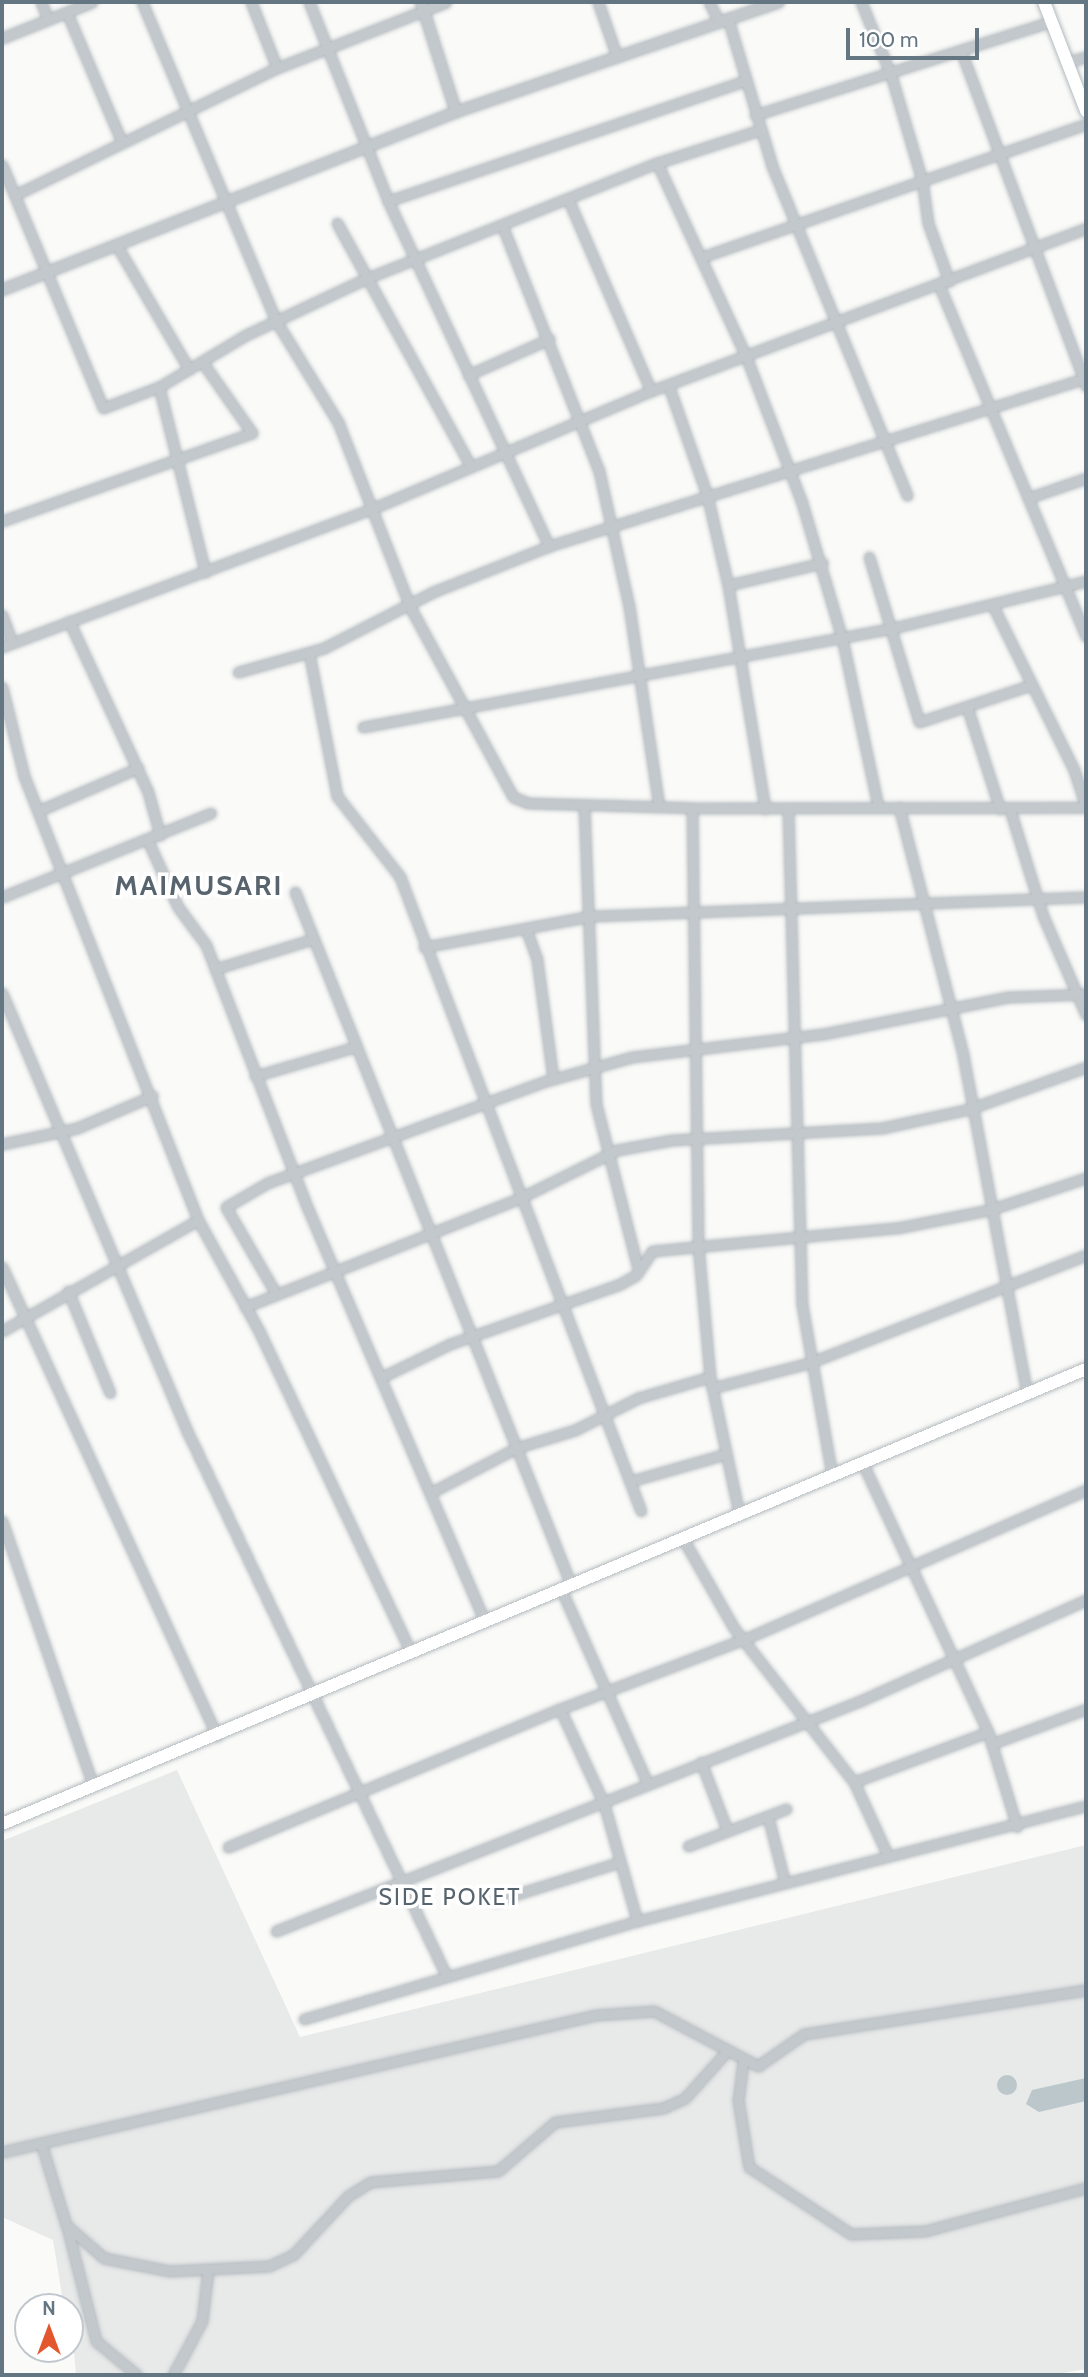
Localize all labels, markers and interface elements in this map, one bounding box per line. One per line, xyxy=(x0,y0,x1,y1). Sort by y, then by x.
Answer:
scale bar xyxy=(850,14,983,58)
text: 100 m xyxy=(859,27,918,52)
district label: MAIMUSARI xyxy=(116,868,282,902)
district label: SIDE POKET xyxy=(380,1883,520,1911)
north arrow xyxy=(14,2293,84,2363)
text: N xyxy=(42,2297,56,2320)

